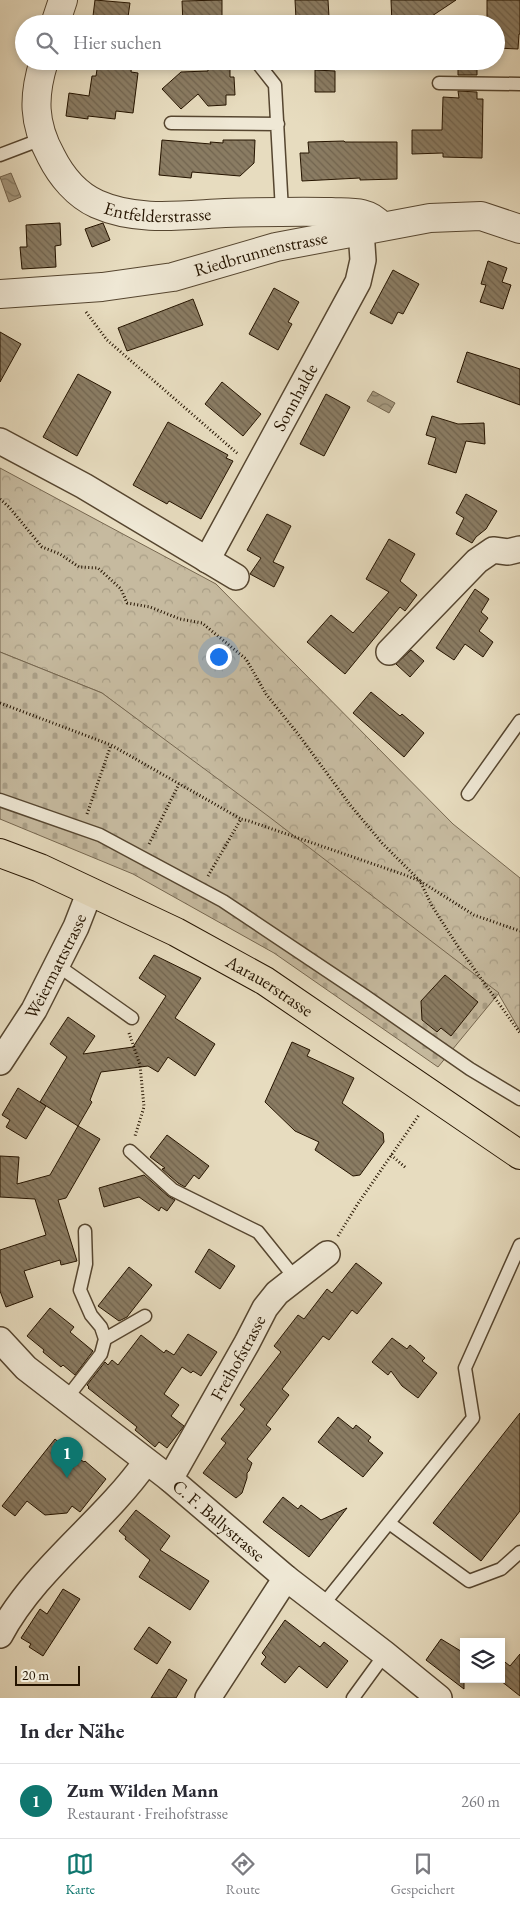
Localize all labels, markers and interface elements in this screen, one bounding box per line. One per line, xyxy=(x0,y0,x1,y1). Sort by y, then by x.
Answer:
search box xyxy=(15,15,505,70)
icon: search xyxy=(33,29,61,57)
text: Hier suchen xyxy=(73,30,162,55)
street label: Entfelderstrasse xyxy=(101,196,212,227)
street label: Riedbrunnenstrasse xyxy=(191,226,329,281)
street label: Sonnhalde xyxy=(267,360,322,435)
your location xyxy=(206,644,232,670)
street label: Weiermattstrasse xyxy=(19,910,91,1023)
street label: Aarauerstrasse xyxy=(221,949,318,1022)
street label: Freihofstrasse xyxy=(205,1311,270,1404)
pin: 1 xyxy=(51,1437,83,1478)
street label: C. F. Ballystrasse xyxy=(168,1474,270,1566)
map controls xyxy=(460,1638,505,1683)
button: layers xyxy=(460,1638,505,1683)
scale bar xyxy=(15,1663,80,1686)
text: 20 m xyxy=(22,1666,49,1684)
text: In der Nähe xyxy=(20,1717,125,1744)
text: Zum Wilden Mann xyxy=(67,1778,218,1803)
text: 1 xyxy=(32,1791,40,1812)
text: 260 m xyxy=(461,1791,500,1812)
text: Restaurant · Freihofstrasse xyxy=(67,1803,228,1824)
tab: Karte xyxy=(65,1850,95,1898)
tab: Route xyxy=(226,1850,260,1898)
tab: Gespeichert xyxy=(391,1850,455,1898)

